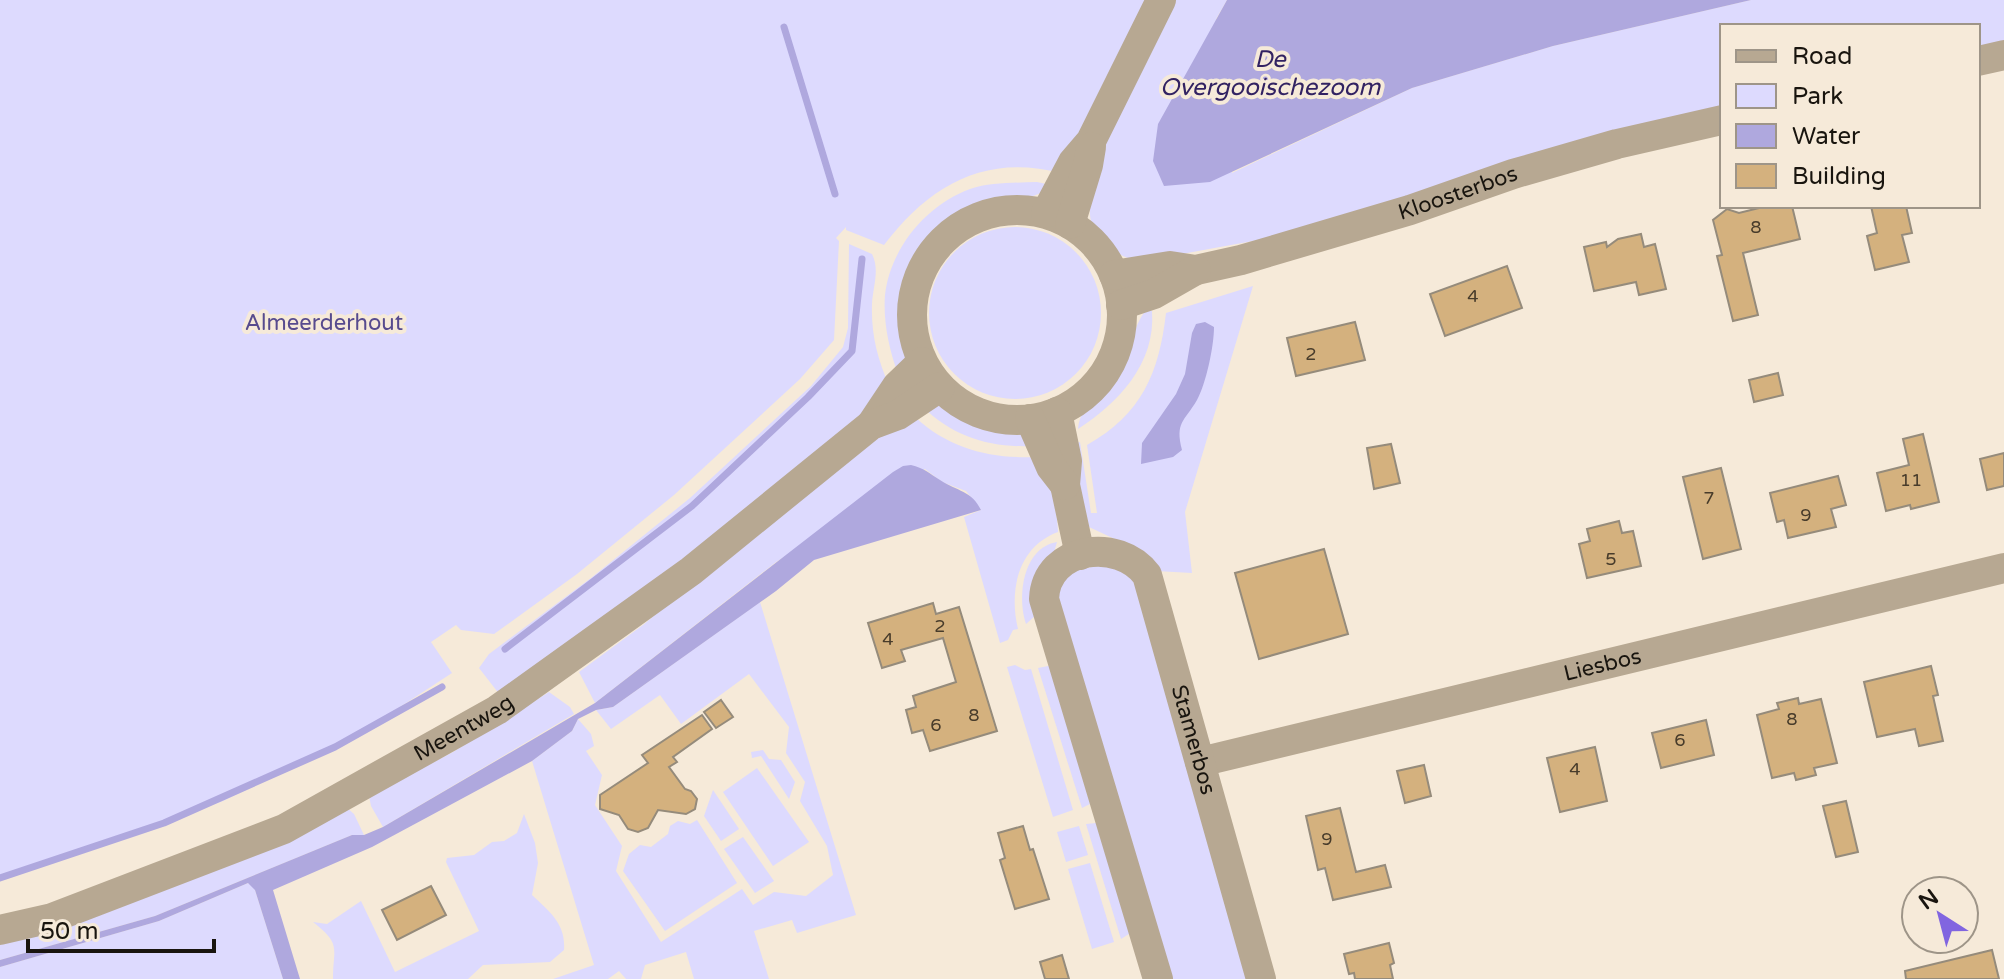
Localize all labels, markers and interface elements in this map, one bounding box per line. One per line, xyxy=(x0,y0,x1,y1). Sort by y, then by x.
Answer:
legend xyxy=(1720,24,1980,208)
text: Road xyxy=(1792,42,1852,71)
water label: De Overgooischezoom xyxy=(1160,45,1381,102)
text: Park xyxy=(1792,82,1843,111)
text: Water xyxy=(1792,122,1861,151)
street label: Kloosterbos xyxy=(1395,160,1521,226)
text: Building xyxy=(1792,162,1886,191)
house number: 8 xyxy=(1750,216,1762,238)
house number: 4 xyxy=(1467,285,1479,307)
park label: Almeerderhout xyxy=(245,310,403,336)
house number: 2 xyxy=(1305,343,1317,365)
house number: 11 xyxy=(1900,469,1922,491)
house number: 7 xyxy=(1703,487,1715,509)
house number: 9 xyxy=(1800,504,1812,526)
house number: 5 xyxy=(1605,548,1617,570)
house number: 2 xyxy=(934,615,946,637)
house number: 4 xyxy=(882,628,894,650)
street label: Liesbos xyxy=(1561,643,1644,687)
street label: Stamerbos xyxy=(1166,682,1221,798)
street label: Meentweg xyxy=(409,689,519,767)
house number: 8 xyxy=(968,704,980,726)
house number: 8 xyxy=(1786,708,1798,730)
house number: 6 xyxy=(930,714,942,736)
house number: 6 xyxy=(1674,729,1686,751)
house number: 4 xyxy=(1569,758,1581,780)
house number: 9 xyxy=(1321,828,1333,850)
north arrow xyxy=(1900,875,1980,955)
text: N xyxy=(1914,884,1944,915)
scale bar xyxy=(28,903,214,953)
text: 50 m xyxy=(40,917,98,946)

